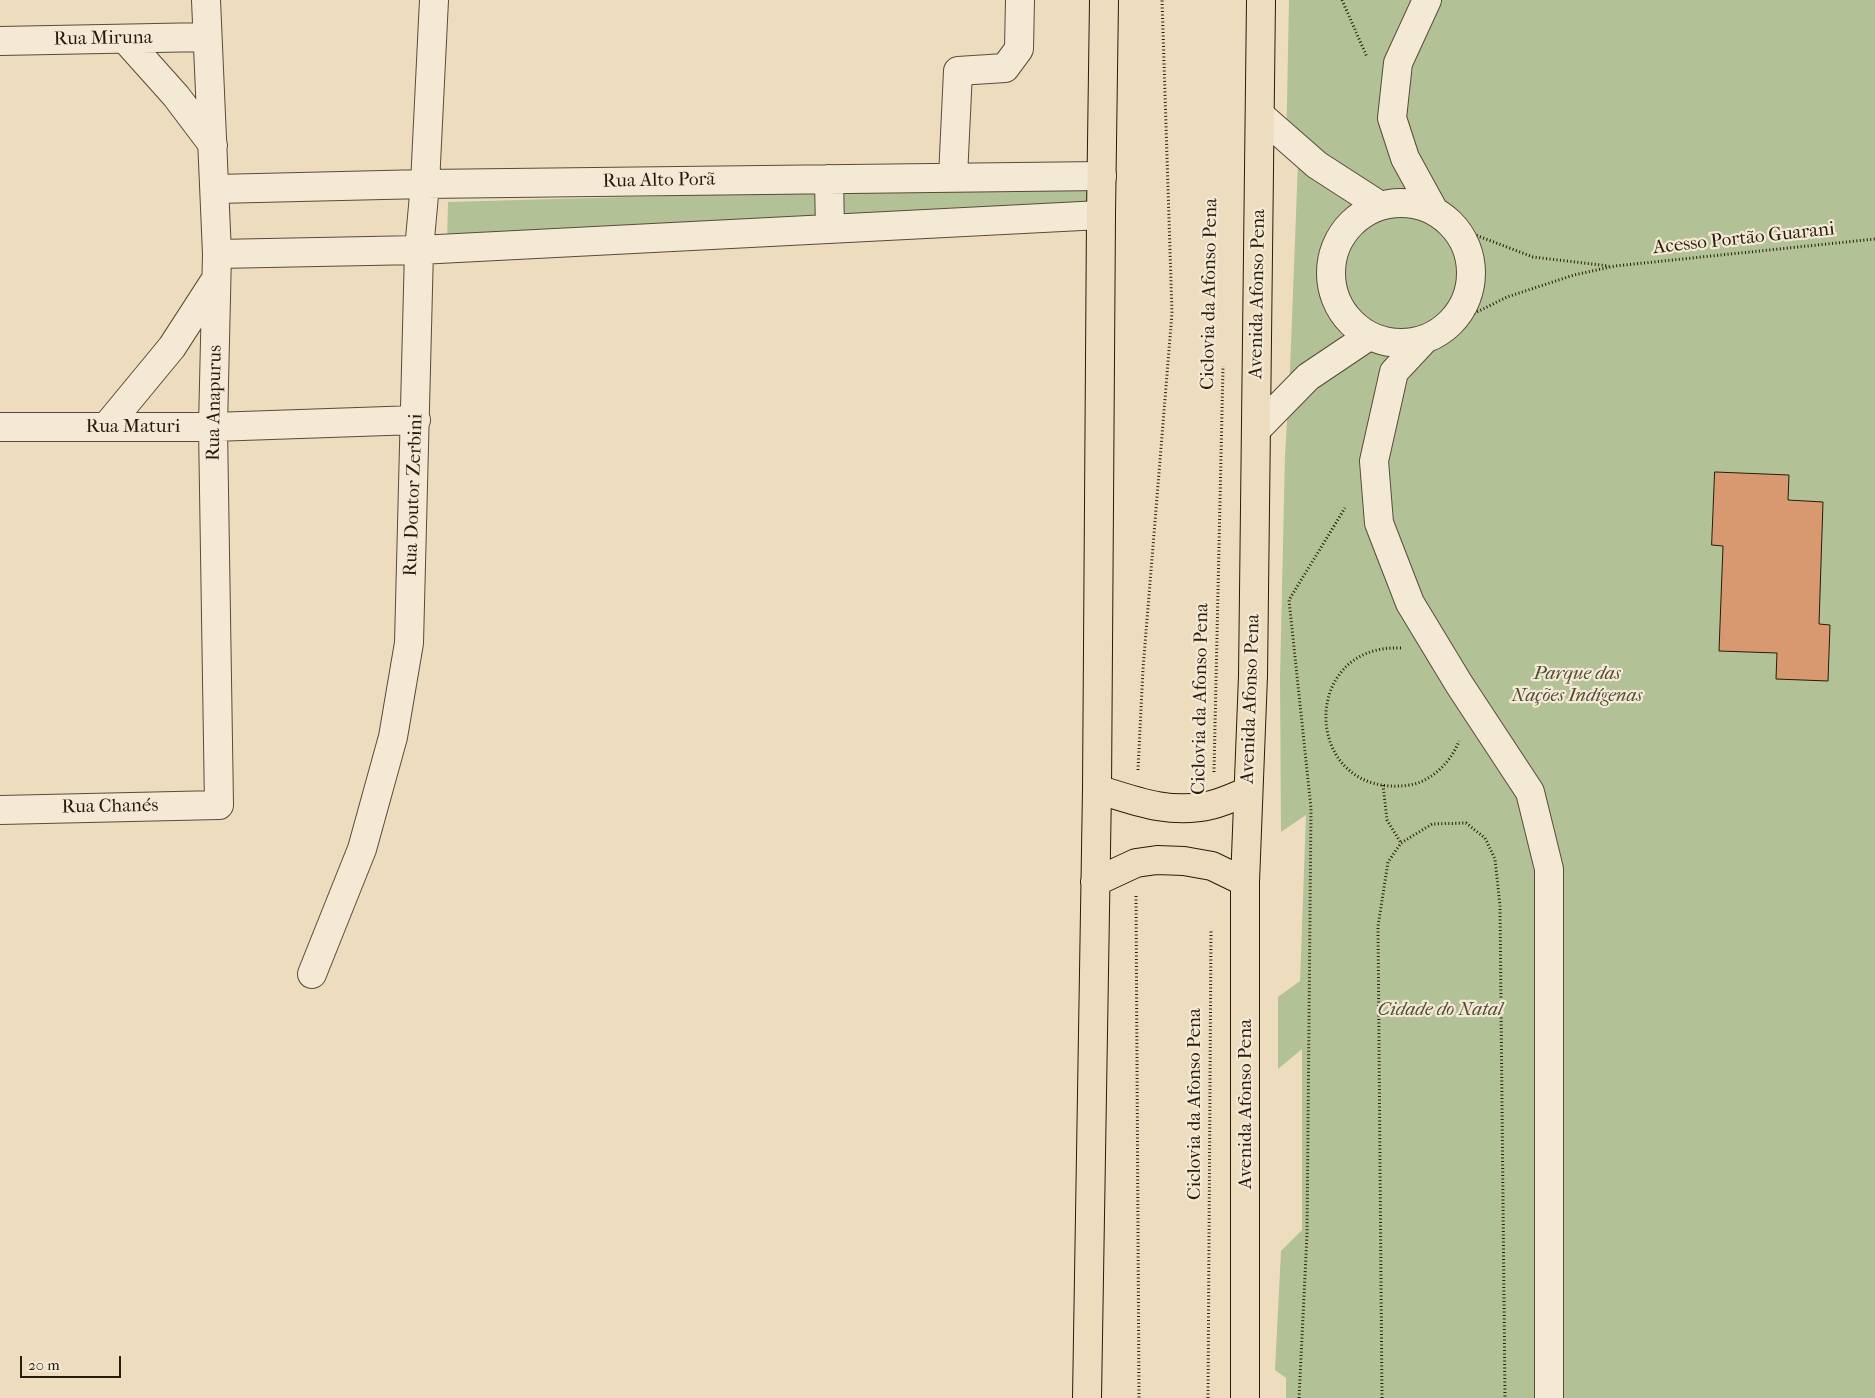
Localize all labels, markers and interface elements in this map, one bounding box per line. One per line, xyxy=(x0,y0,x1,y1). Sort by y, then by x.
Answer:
street label: Rua Miruna xyxy=(53,27,153,51)
street label: Rua Alto Porã xyxy=(603,169,715,193)
street label: Ciclovia da Afonso Pena xyxy=(1197,198,1223,390)
street label: Avenida Afonso Pena xyxy=(1245,209,1271,379)
street label: Acesso Portão Guarani xyxy=(1652,218,1836,260)
street label: Rua Anapurus xyxy=(203,345,227,461)
street label: Rua Doutor Zerbini xyxy=(400,413,428,577)
street label: Rua Maturi xyxy=(86,416,180,438)
street label: Ciclovia da Afonso Pena xyxy=(1188,603,1214,795)
street label: Avenida Afonso Pena xyxy=(1237,614,1265,784)
park label: Parque das Nações Indígenas xyxy=(1512,663,1642,707)
street label: Rua Chanés xyxy=(61,795,159,819)
park label: Cidade do Natal xyxy=(1377,999,1503,1021)
street label: Ciclovia da Afonso Pena xyxy=(1184,1008,1206,1200)
street label: Avenida Afonso Pena xyxy=(1235,1019,1257,1189)
scale bar xyxy=(22,1346,124,1378)
text: 20 m xyxy=(28,1356,60,1374)

